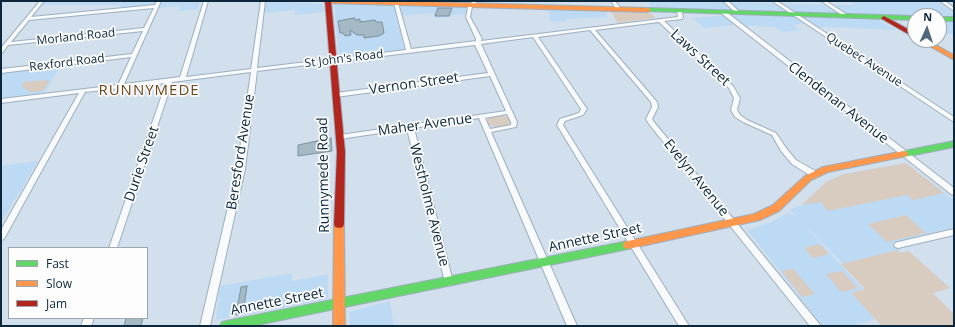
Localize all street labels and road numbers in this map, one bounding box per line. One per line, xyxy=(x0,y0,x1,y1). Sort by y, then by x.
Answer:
street label: Morland Road xyxy=(36,26,116,48)
street label: Laws Street xyxy=(667,26,733,90)
street label: Quebec Avenue xyxy=(823,30,905,90)
street label: St John's Road xyxy=(304,47,384,71)
street label: Rexford Road xyxy=(29,51,105,75)
street label: Clendenan Avenue xyxy=(785,59,891,147)
street label: Vernon Street xyxy=(368,69,460,99)
street label: Beresford Avenue xyxy=(224,93,258,211)
street label: Maher Avenue xyxy=(377,110,473,140)
street label: Runnymede Road xyxy=(315,117,333,233)
street label: Durie Street xyxy=(121,124,163,204)
street label: Evelyn Avenue xyxy=(660,136,732,220)
street label: Westholme Avenue xyxy=(406,142,452,268)
street label: Annette Street xyxy=(547,220,643,256)
street label: Annette Street xyxy=(229,285,325,319)

